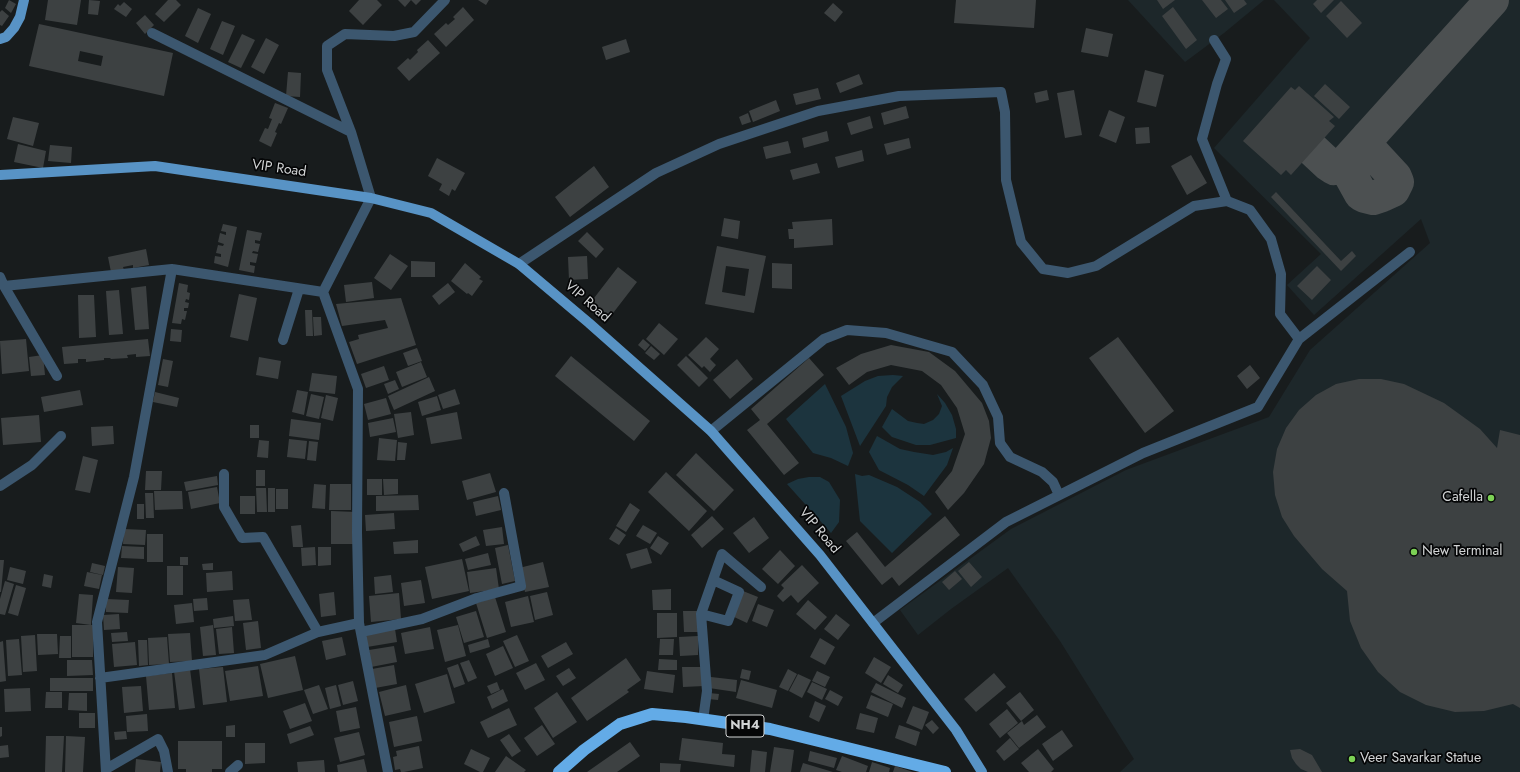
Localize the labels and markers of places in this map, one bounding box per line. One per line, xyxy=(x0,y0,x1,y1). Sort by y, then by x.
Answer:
place label: Cafella xyxy=(1442,490,1483,506)
marker: Cafella xyxy=(1486,493,1496,503)
place label: New Terminal xyxy=(1422,544,1503,560)
marker: New Terminal xyxy=(1409,547,1419,557)
place label: Veer Savarkar Statue xyxy=(1360,751,1481,767)
marker: Veer Savarkar Statue xyxy=(1347,754,1357,764)

